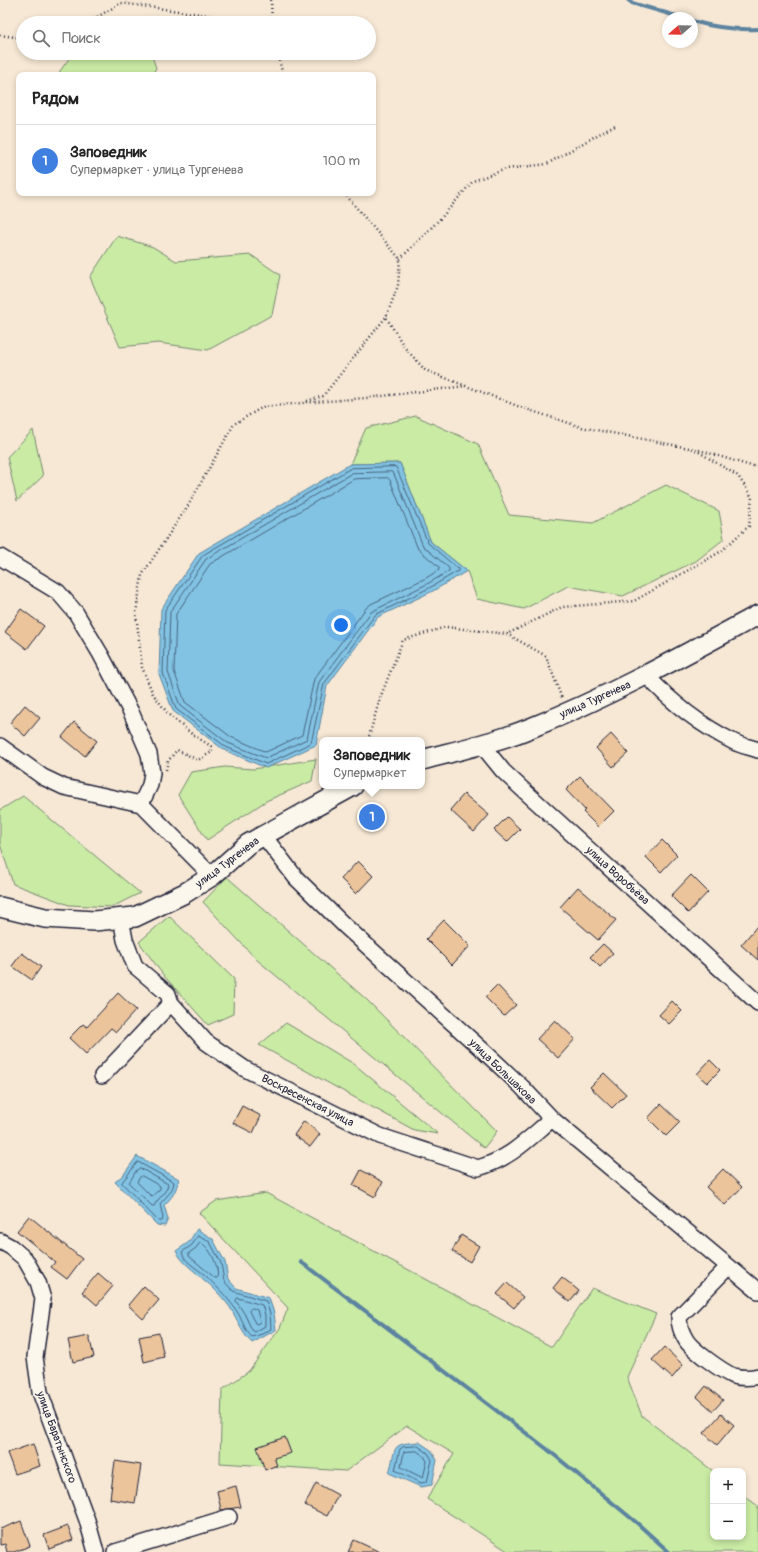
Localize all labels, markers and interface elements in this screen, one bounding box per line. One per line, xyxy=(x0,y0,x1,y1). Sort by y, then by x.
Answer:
north arrow xyxy=(662,12,698,48)
search box xyxy=(16,16,376,60)
icon: search xyxy=(30,27,52,49)
text: Поиск xyxy=(62,29,101,48)
text: Рядом xyxy=(32,88,79,109)
text: Заповедник xyxy=(70,143,147,162)
text: 1 xyxy=(42,153,48,169)
text: 100 m xyxy=(323,153,360,169)
text: Супермаркет · улица Тургенева xyxy=(70,162,243,178)
your location xyxy=(331,615,351,635)
street label: улица Тургенева xyxy=(557,678,633,721)
popup xyxy=(319,737,425,789)
text: Заповедник xyxy=(333,746,411,765)
text: Супермаркет xyxy=(333,765,406,781)
pin: 1 xyxy=(359,802,385,832)
street label: улица Тургенева xyxy=(192,834,262,891)
street label: улица Воробьёва xyxy=(583,843,652,907)
street label: улица Большакова xyxy=(466,1035,539,1107)
street label: Воскресенская улица xyxy=(259,1072,356,1129)
street label: улица Баратынского xyxy=(34,1389,79,1485)
map controls xyxy=(710,1468,746,1540)
button: + xyxy=(710,1468,746,1504)
button: − xyxy=(710,1504,746,1540)

